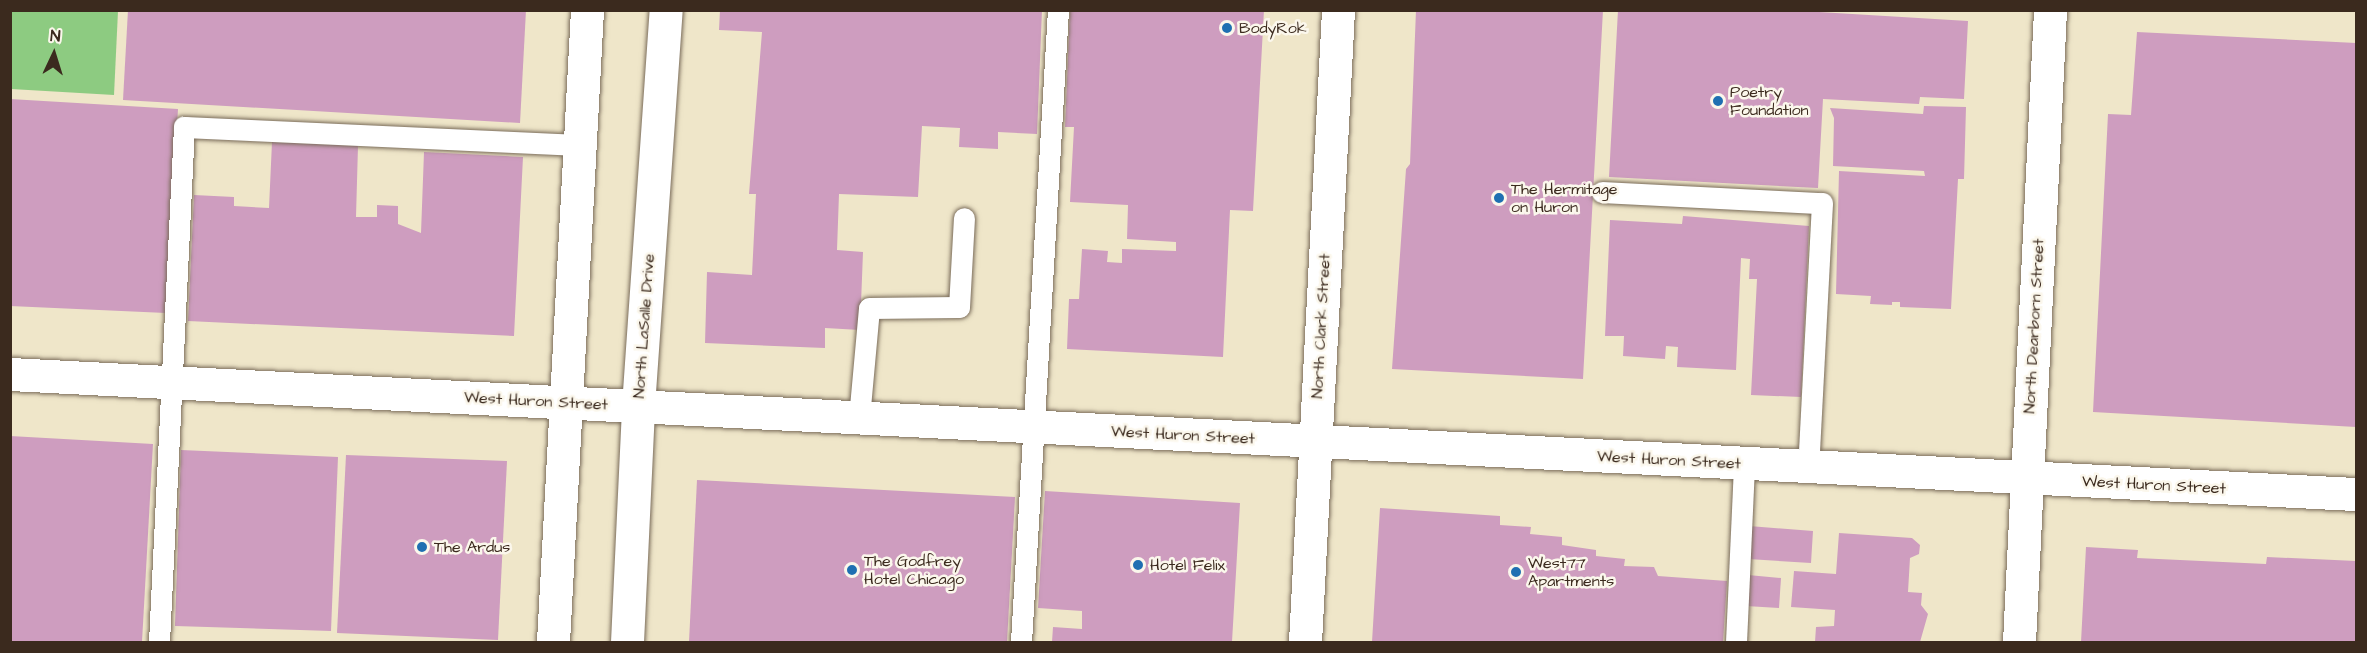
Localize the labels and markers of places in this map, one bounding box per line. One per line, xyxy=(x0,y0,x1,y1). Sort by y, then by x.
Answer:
place label: BodyRok xyxy=(1239,18,1307,38)
marker: BodyRok xyxy=(1220,21,1234,35)
place label: Poetry Foundation xyxy=(1730,82,1808,120)
marker: Poetry Foundation xyxy=(1711,94,1725,108)
place label: The Hermitage on Huron xyxy=(1511,179,1618,217)
marker: The Hermitage on Huron xyxy=(1492,191,1506,205)
place label: The Ardus xyxy=(434,537,510,557)
marker: The Ardus xyxy=(415,540,429,554)
place label: The Godfrey Hotel Chicago xyxy=(864,551,964,589)
place label: West77 Apartments xyxy=(1528,553,1614,591)
place label: Hotel Felix xyxy=(1150,555,1225,575)
marker: Hotel Felix xyxy=(1131,558,1145,572)
marker: The Godfrey Hotel Chicago xyxy=(845,563,859,577)
marker: West77 Apartments xyxy=(1509,565,1523,579)

